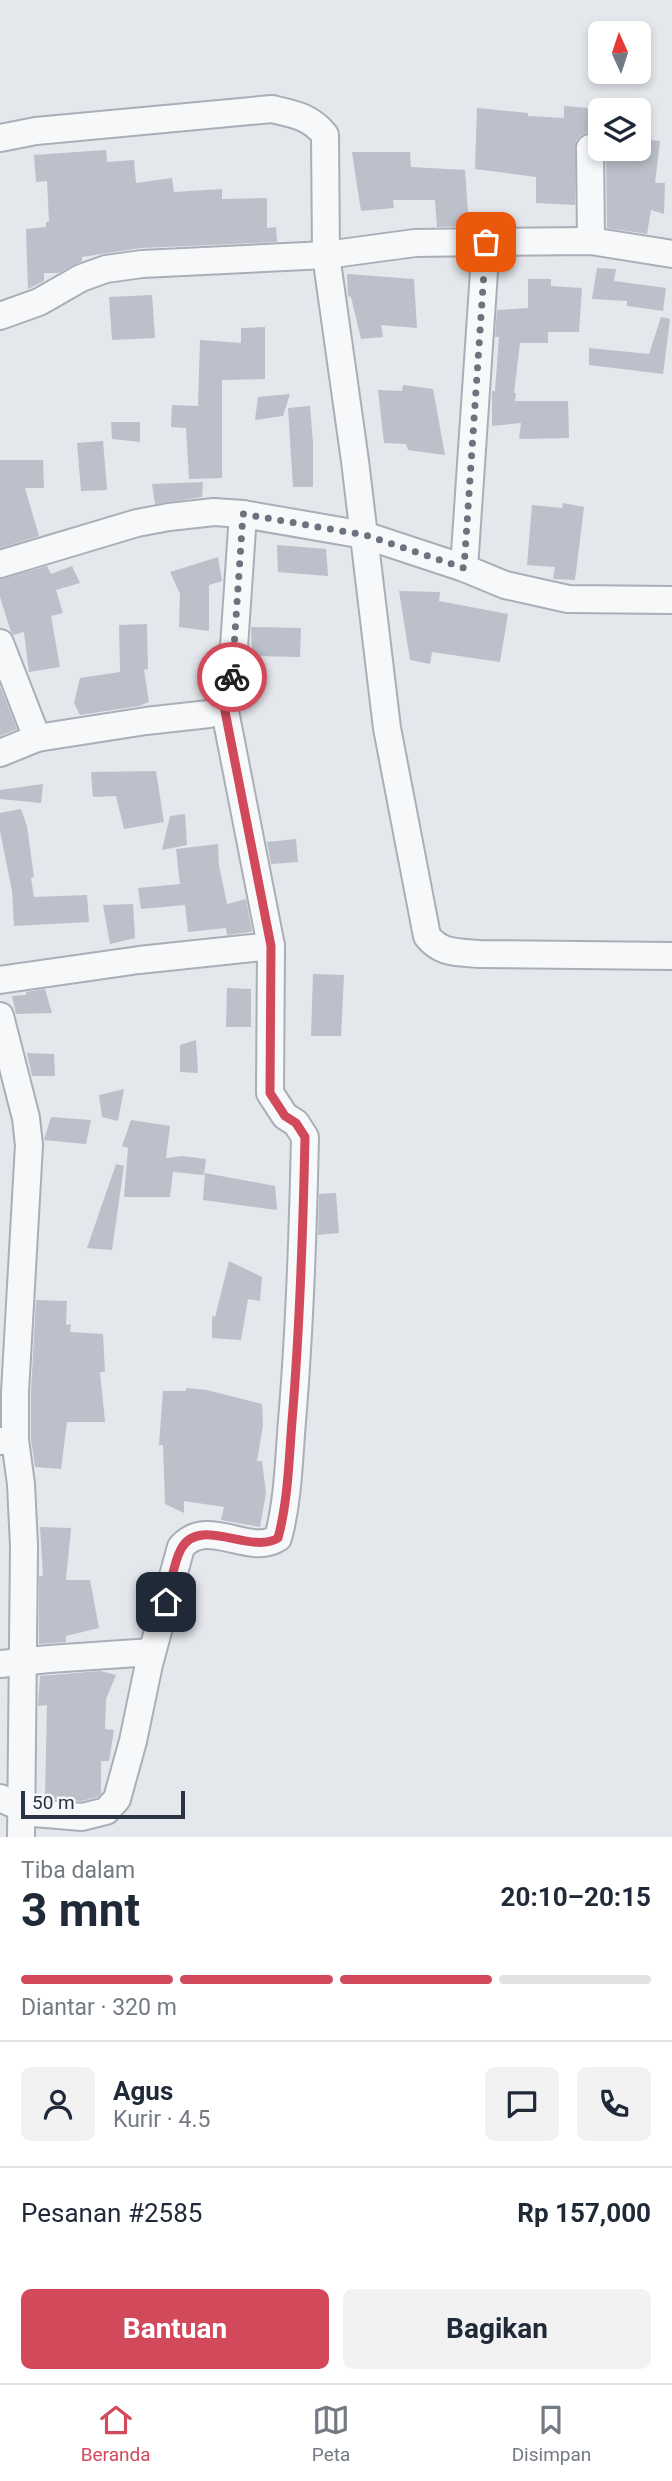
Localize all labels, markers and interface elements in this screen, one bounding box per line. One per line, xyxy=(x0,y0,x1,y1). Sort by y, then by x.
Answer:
north arrow xyxy=(588,21,651,84)
map controls xyxy=(588,21,651,161)
button: layers xyxy=(588,98,651,161)
pin xyxy=(456,212,516,272)
icon: bag xyxy=(467,223,505,261)
courier xyxy=(197,642,267,712)
icon: bike xyxy=(213,658,251,696)
pin xyxy=(136,1572,196,1632)
icon: home xyxy=(147,1583,185,1621)
scale bar xyxy=(21,1788,186,1820)
text: 50 m xyxy=(32,1791,75,1814)
text: Tiba dalam xyxy=(21,1857,135,1884)
text: 20:10–20:15 xyxy=(501,1882,651,1912)
text: 3 mnt xyxy=(21,1883,140,1937)
text: Diantar · 320 m xyxy=(21,1994,177,2021)
button: person xyxy=(21,2067,95,2141)
button: chat xyxy=(485,2067,559,2141)
button: phone xyxy=(577,2067,651,2141)
text: Agus xyxy=(113,2076,173,2106)
text: Kurir · 4.5 xyxy=(113,2106,210,2133)
text: Pesanan #2585 xyxy=(21,2198,202,2228)
text: Rp 157,000 xyxy=(517,2198,651,2228)
button: Bantuan xyxy=(21,2289,329,2369)
button: Bagikan xyxy=(343,2289,651,2369)
tab: Beranda xyxy=(81,2401,151,2466)
tab: Peta xyxy=(312,2401,350,2466)
tab: Disimpan xyxy=(512,2401,591,2466)

